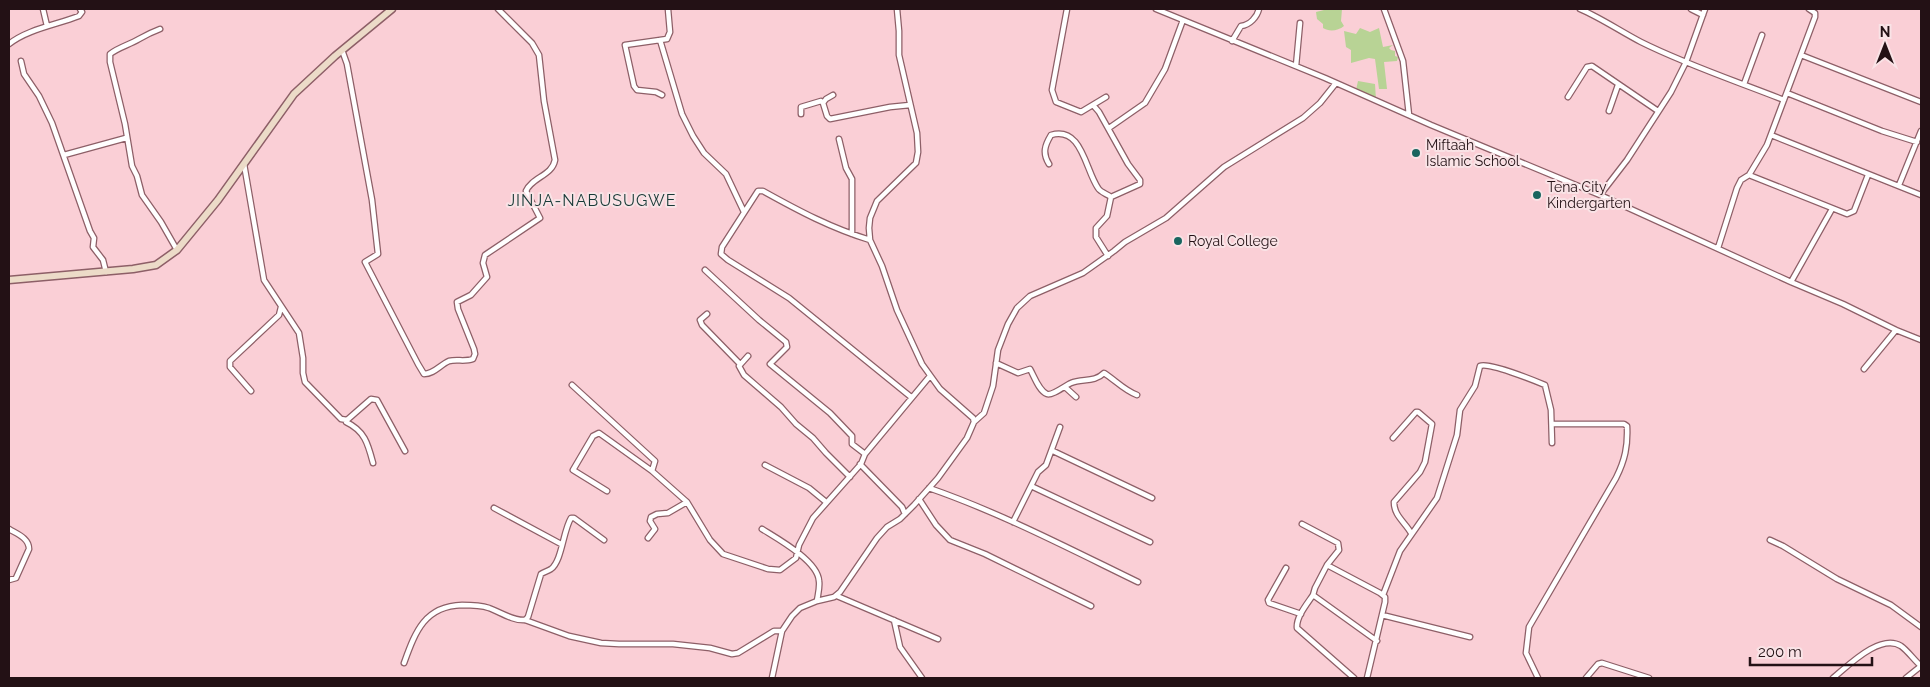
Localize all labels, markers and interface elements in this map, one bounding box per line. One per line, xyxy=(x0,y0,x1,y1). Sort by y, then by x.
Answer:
north arrow xyxy=(1860,20,1910,70)
text: N xyxy=(1880,24,1890,40)
place label: Miftaah Islamic School xyxy=(1426,137,1520,169)
marker: Miftaah Islamic School xyxy=(1410,147,1422,159)
place label: Tena City Kindergarten xyxy=(1547,179,1631,211)
marker: Tena City Kindergarten xyxy=(1531,189,1543,201)
district label: JINJA-NABUSUGWE xyxy=(507,191,677,210)
place label: Royal College xyxy=(1188,233,1278,249)
marker: Royal College xyxy=(1172,235,1184,247)
scale bar xyxy=(1750,634,1872,666)
text: 200 m xyxy=(1758,643,1802,661)

